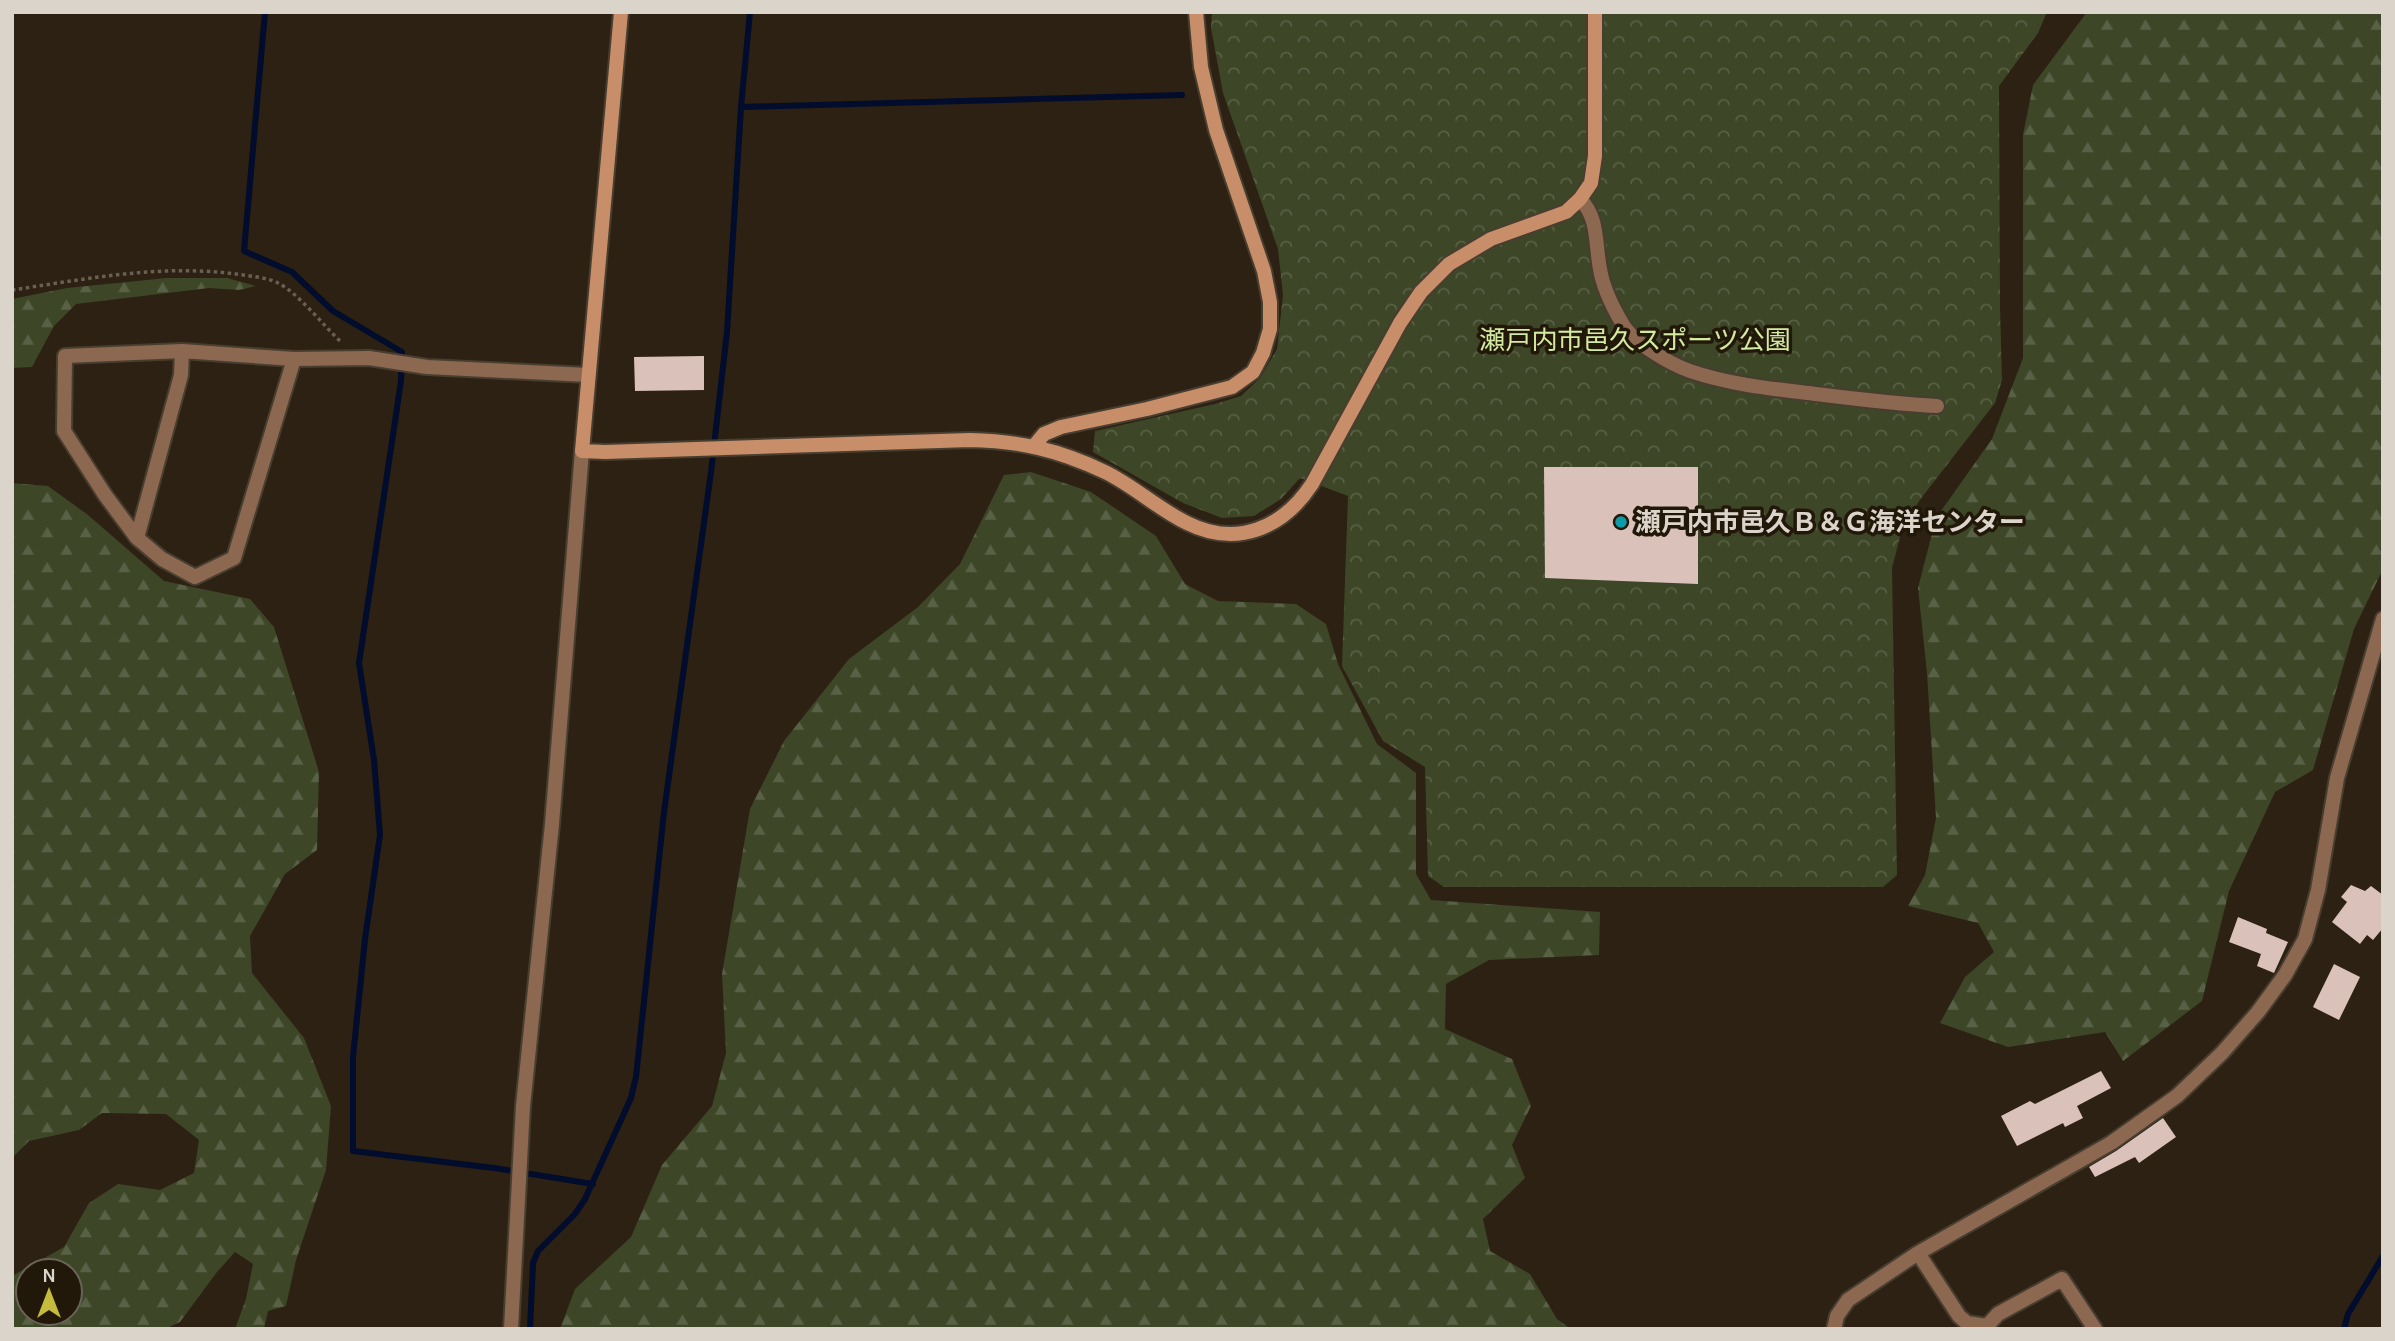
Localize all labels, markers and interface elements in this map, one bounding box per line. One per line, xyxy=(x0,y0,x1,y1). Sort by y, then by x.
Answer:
park label: 瀬戸内市邑久スポーツ公園 xyxy=(1479,325,1791,356)
place label: 瀬戸内市邑久Ｂ＆Ｇ海洋センター xyxy=(1635,507,2025,538)
marker: 瀬戸内市邑久Ｂ＆Ｇ海洋センター xyxy=(1613,514,1629,530)
north arrow xyxy=(14,1257,84,1327)
text: N xyxy=(42,1265,56,1287)

